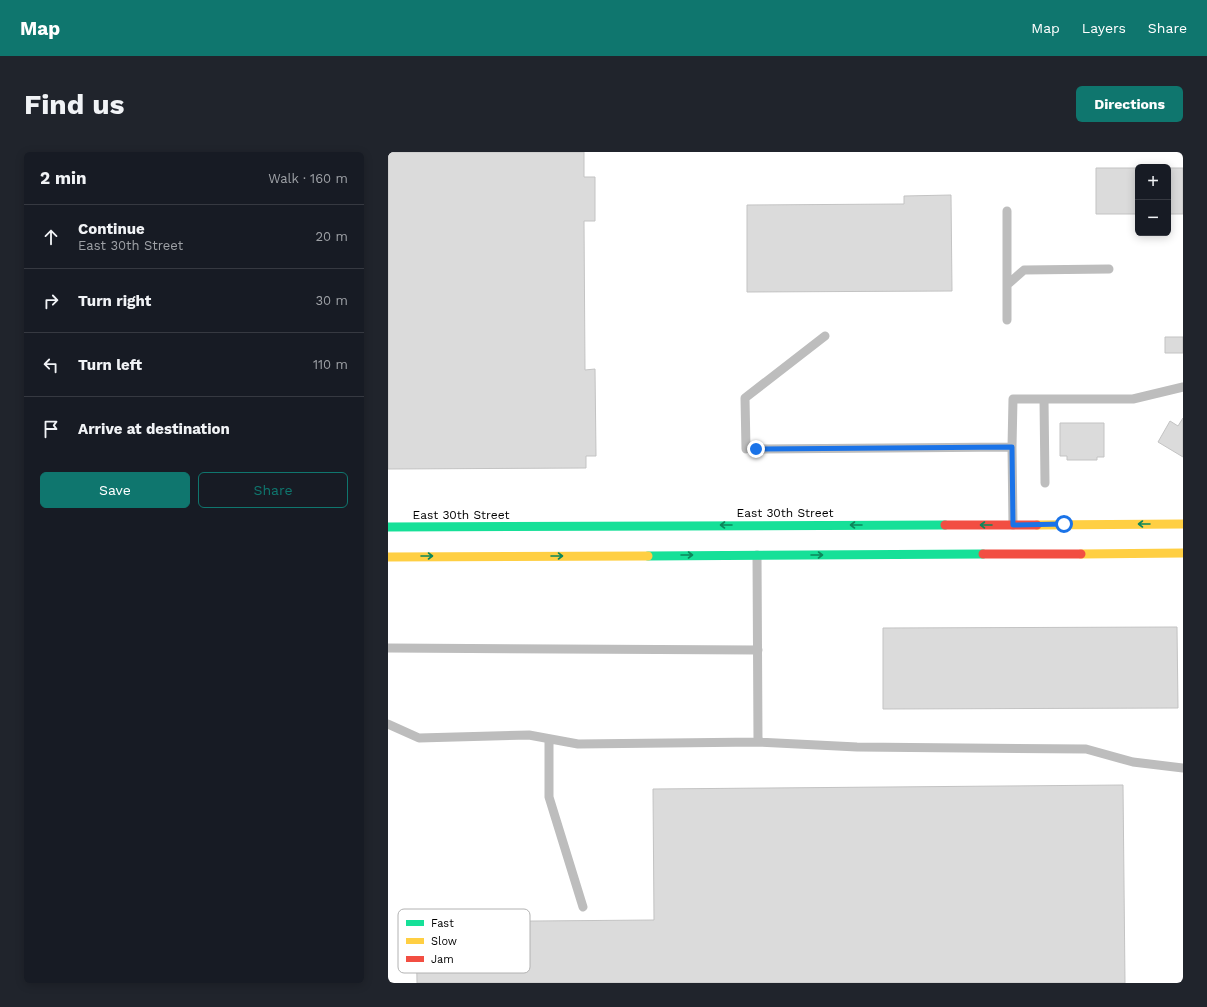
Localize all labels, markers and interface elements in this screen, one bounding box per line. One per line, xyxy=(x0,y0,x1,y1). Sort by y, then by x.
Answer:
text: Map xyxy=(20,17,60,40)
text: Map xyxy=(1031,20,1060,36)
text: Layers xyxy=(1082,20,1126,36)
text: Share xyxy=(1148,20,1187,36)
button: Directions xyxy=(1076,86,1183,122)
text: Find us xyxy=(24,88,124,121)
map controls xyxy=(1135,164,1171,236)
button: + xyxy=(1135,164,1171,200)
text: 2 min xyxy=(40,168,86,188)
text: Walk · 160 m xyxy=(268,171,348,186)
button: − xyxy=(1135,200,1171,236)
text: Continue xyxy=(78,220,145,238)
icon: ahead xyxy=(40,226,62,248)
text: 20 m xyxy=(316,229,348,244)
text: East 30th Street xyxy=(78,238,183,253)
icon: right xyxy=(40,290,62,312)
text: Turn right xyxy=(78,292,151,310)
text: 30 m xyxy=(316,293,348,308)
icon: left xyxy=(40,354,62,376)
text: Turn left xyxy=(78,356,142,374)
text: 110 m xyxy=(313,357,348,372)
icon: arrive xyxy=(40,418,62,440)
text: Arrive at destination xyxy=(78,420,230,438)
route end xyxy=(747,440,765,458)
button: Save xyxy=(40,472,190,508)
button: Share xyxy=(198,472,348,508)
street label: East 30th Street xyxy=(736,506,834,520)
street label: East 30th Street xyxy=(412,508,510,522)
route start xyxy=(1055,515,1073,533)
one-way arrow xyxy=(1138,520,1151,528)
one-way arrow xyxy=(720,521,733,529)
one-way arrow xyxy=(850,521,863,529)
one-way arrow xyxy=(980,521,993,529)
one-way arrow xyxy=(680,551,693,559)
one-way arrow xyxy=(810,551,823,559)
one-way arrow xyxy=(420,552,433,560)
one-way arrow xyxy=(550,552,563,560)
legend xyxy=(398,909,530,973)
text: Fast xyxy=(431,917,454,930)
text: Slow xyxy=(431,935,457,948)
text: Jam xyxy=(431,953,454,966)

